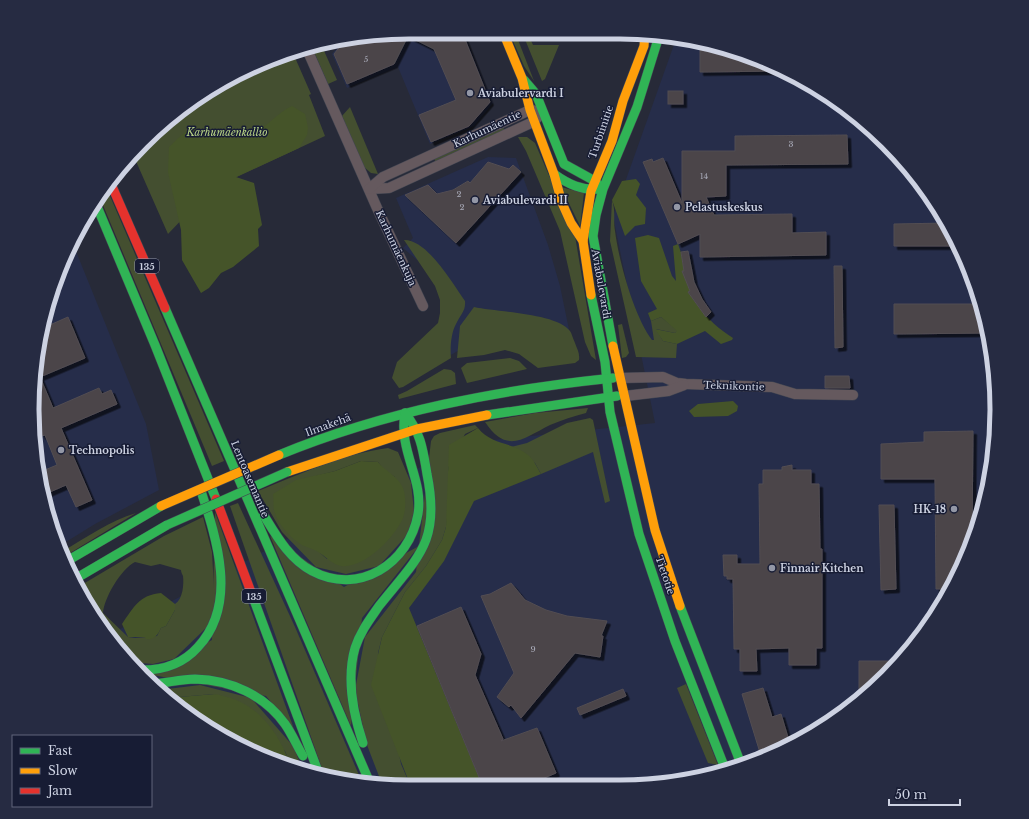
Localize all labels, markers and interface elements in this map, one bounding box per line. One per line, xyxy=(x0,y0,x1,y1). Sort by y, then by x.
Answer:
house number: 5 xyxy=(364,54,369,64)
place label: Aviabulervardi I xyxy=(477,87,564,100)
marker: Aviabulervardi I xyxy=(465,88,475,98)
street label: Turbiinitie xyxy=(586,103,616,160)
street label: Karhumäentie xyxy=(451,107,523,150)
park label: Karhumäenkallio xyxy=(186,126,267,139)
house number: 3 xyxy=(789,139,794,149)
house number: 14 xyxy=(700,171,708,181)
house number: 2 xyxy=(457,189,462,199)
place label: Aviabulevardi II xyxy=(482,194,568,207)
marker: Aviabulevardi II xyxy=(470,195,480,205)
place label: Pelastuskeskus xyxy=(685,201,763,214)
house number: 2 xyxy=(460,202,465,212)
marker: Pelastuskeskus xyxy=(672,202,682,212)
street label: Karhumäenkuja xyxy=(373,208,419,288)
street label: Aviabulevardi xyxy=(588,247,614,320)
road number: 135 xyxy=(135,259,159,273)
street label: Teknikontie xyxy=(703,378,765,394)
street label: Ilmakehä xyxy=(303,411,353,439)
street label: Lentoasemantie xyxy=(228,439,272,520)
place label: Technopolis xyxy=(69,444,135,457)
marker: Technopolis xyxy=(56,445,66,455)
place label: HK-18 xyxy=(913,503,946,516)
marker: HK-18 xyxy=(949,504,959,514)
street label: Tietotie xyxy=(652,554,678,596)
place label: Finnair Kitchen xyxy=(780,562,864,575)
marker: Finnair Kitchen xyxy=(767,563,777,573)
road number: 135 xyxy=(242,589,266,603)
house number: 9 xyxy=(530,644,536,654)
legend xyxy=(12,735,152,807)
text: Fast xyxy=(48,743,73,758)
text: Slow xyxy=(48,763,78,778)
scale bar xyxy=(889,781,960,807)
text: Jam xyxy=(46,783,72,798)
text: 50 m xyxy=(895,787,927,802)

